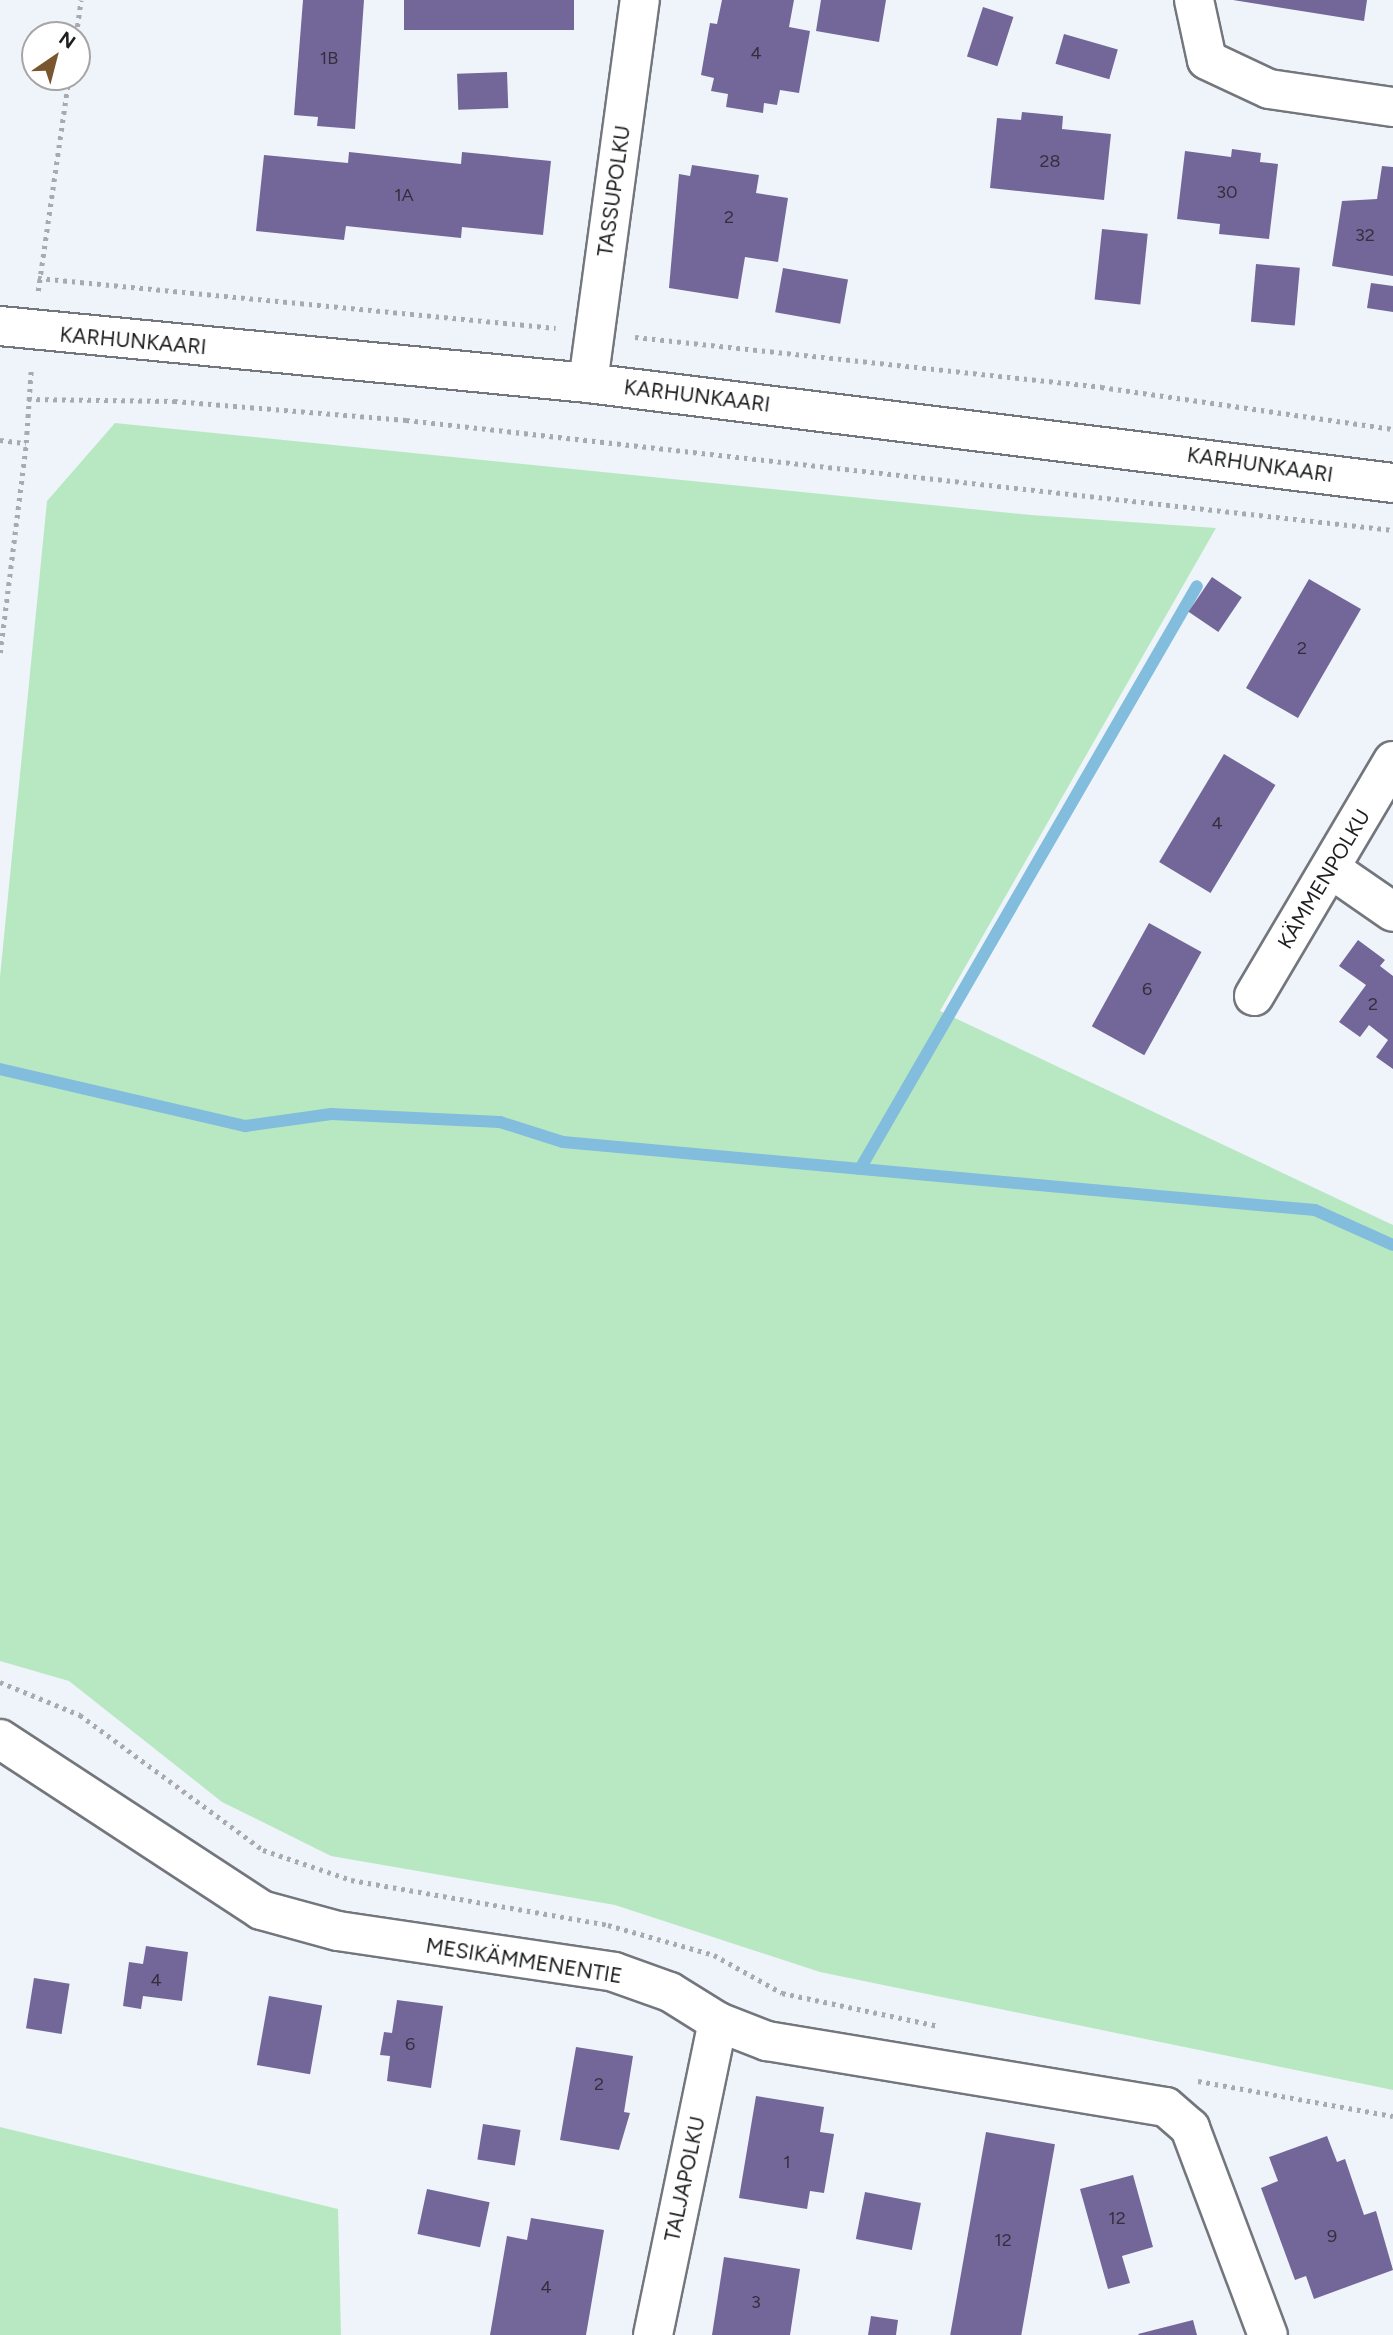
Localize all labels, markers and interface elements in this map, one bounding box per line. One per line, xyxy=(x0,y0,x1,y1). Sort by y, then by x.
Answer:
north arrow xyxy=(21,21,91,91)
text: N xyxy=(55,26,80,54)
house number: 4 xyxy=(750,42,762,64)
house number: 1B xyxy=(320,47,338,69)
street label: TASSUPOLKU xyxy=(592,124,636,258)
house number: 28 xyxy=(1039,150,1061,172)
house number: 30 xyxy=(1216,181,1238,203)
house number: 1A xyxy=(394,184,414,206)
house number: 2 xyxy=(724,206,734,228)
house number: 32 xyxy=(1355,224,1375,246)
street label: KARHUNKAARI xyxy=(59,322,207,360)
street label: KARHUNKAARI xyxy=(622,375,772,417)
street label: KARHUNKAARI xyxy=(1185,442,1335,488)
house number: 2 xyxy=(1297,637,1307,659)
street label: KÄMMENPOLKU xyxy=(1272,805,1376,953)
house number: 4 xyxy=(1211,812,1223,834)
house number: 6 xyxy=(1142,978,1152,1000)
house number: 2 xyxy=(1368,993,1378,1015)
street label: MESIKÄMMENENTIE xyxy=(424,1933,624,1989)
house number: 4 xyxy=(150,1969,162,1991)
house number: 6 xyxy=(405,2033,415,2055)
house number: 2 xyxy=(594,2073,604,2095)
street label: TALJAPOLKU xyxy=(659,2114,711,2244)
house number: 1 xyxy=(783,2151,791,2173)
house number: 12 xyxy=(1108,2207,1126,2229)
house number: 9 xyxy=(1327,2225,1337,2247)
house number: 12 xyxy=(994,2229,1012,2251)
house number: 4 xyxy=(540,2276,552,2298)
house number: 3 xyxy=(751,2291,761,2313)

